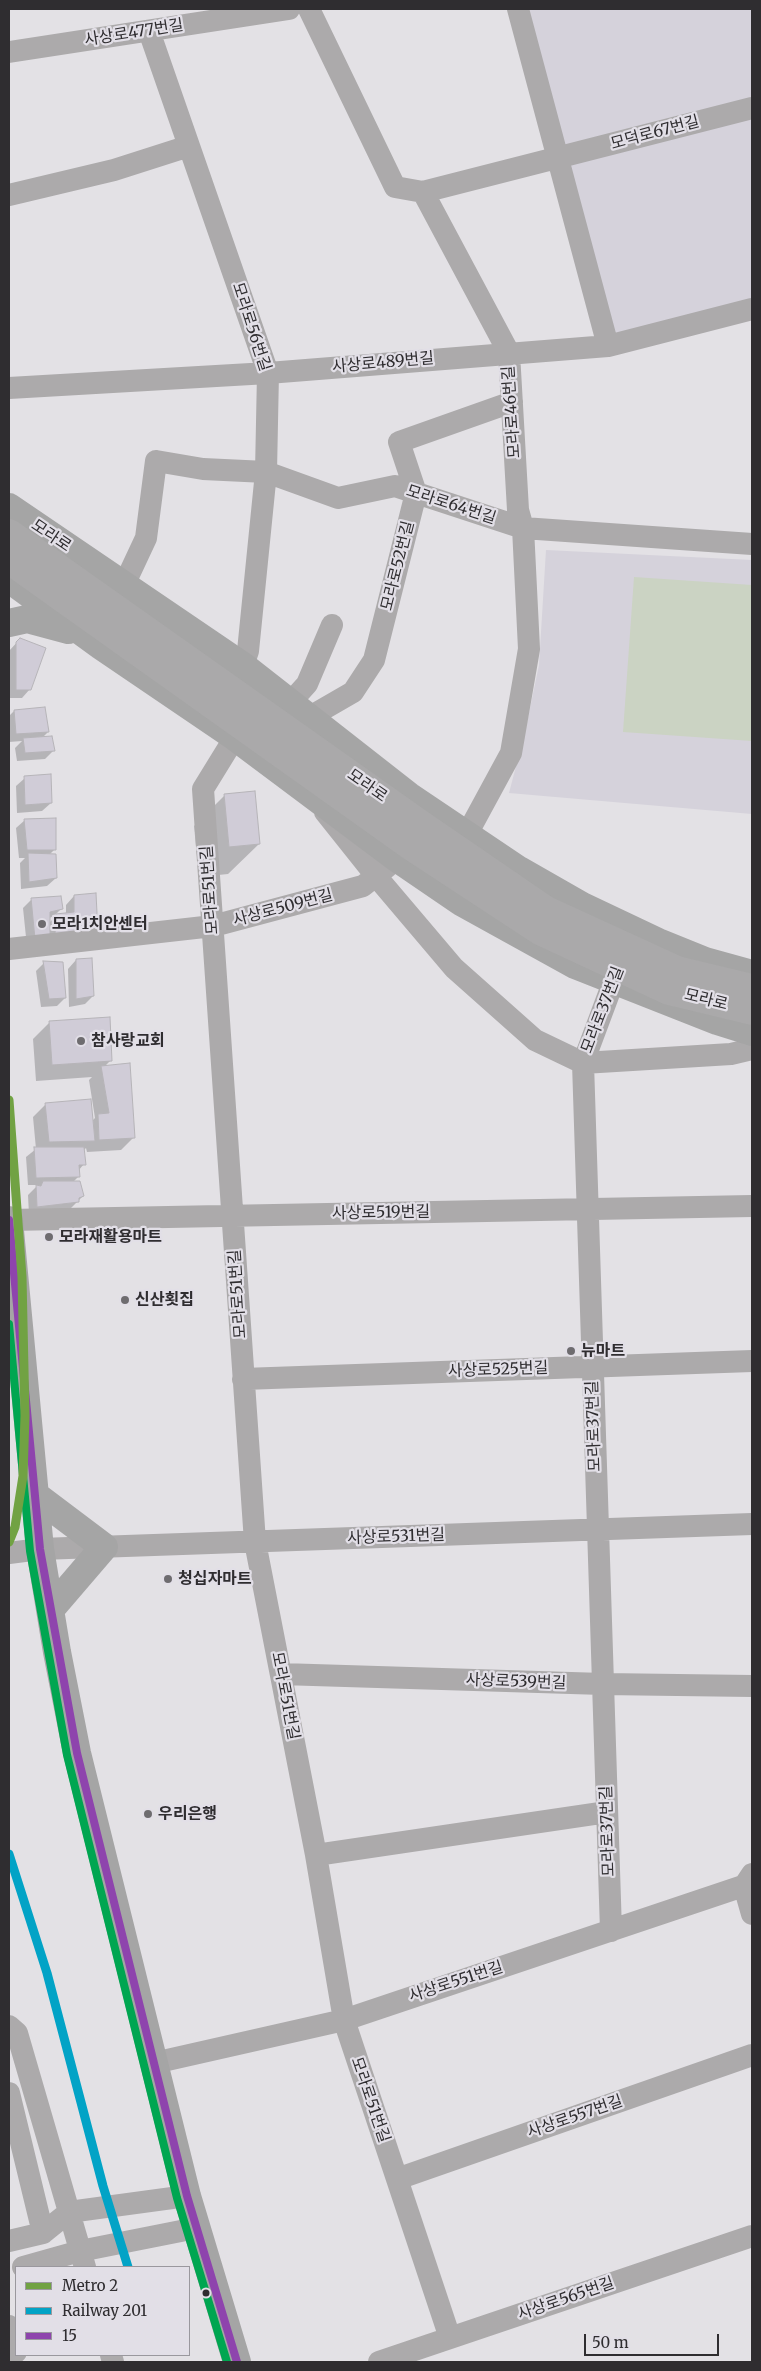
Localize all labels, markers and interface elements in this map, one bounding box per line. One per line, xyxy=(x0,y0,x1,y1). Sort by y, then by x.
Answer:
street label: 사상로477번길 xyxy=(83,16,185,50)
street label: 모덕로67번길 xyxy=(608,112,702,154)
street label: 모라로56번길 xyxy=(228,280,274,374)
street label: 사상로489번길 xyxy=(331,349,435,377)
street label: 모라로46번길 xyxy=(499,365,525,459)
street label: 모라로64번길 xyxy=(404,481,498,529)
street label: 모라로 xyxy=(27,516,75,556)
street label: 모라로52번길 xyxy=(378,519,418,613)
street label: 모라로 xyxy=(343,765,391,807)
street label: 모라로51번길 xyxy=(197,845,223,935)
street label: 사상로509번길 xyxy=(231,885,335,931)
place label: 모라1치안센터 xyxy=(52,914,148,934)
marker: 모라1치안센터 xyxy=(36,918,48,930)
street label: 모라로37번길 xyxy=(578,964,628,1056)
street label: 모라로 xyxy=(682,985,730,1015)
place label: 참사랑교회 xyxy=(91,1031,165,1051)
marker: 참사랑교회 xyxy=(75,1035,87,1047)
street label: 사상로519번길 xyxy=(332,1203,430,1223)
place label: 모라재활용마트 xyxy=(59,1227,162,1247)
marker: 모라재활용마트 xyxy=(43,1231,55,1243)
street label: 모라로51번길 xyxy=(225,1249,251,1339)
place label: 신산횟집 xyxy=(135,1290,194,1310)
marker: 신산횟집 xyxy=(119,1294,131,1306)
place label: 뉴마트 xyxy=(581,1341,625,1361)
marker: 뉴마트 xyxy=(565,1345,577,1357)
street label: 사상로525번길 xyxy=(447,1359,549,1381)
street label: 모라로37번길 xyxy=(583,1380,605,1472)
street label: 사상로531번길 xyxy=(347,1526,445,1548)
place label: 청십자마트 xyxy=(178,1569,252,1589)
marker: 청십자마트 xyxy=(162,1573,174,1585)
street label: 모라로51번길 xyxy=(267,1650,303,1742)
street label: 사상로539번길 xyxy=(465,1671,567,1693)
street label: 모라로37번길 xyxy=(597,1785,619,1877)
place label: 우리은행 xyxy=(158,1804,217,1824)
marker: 우리은행 xyxy=(142,1808,154,1820)
street label: 사상로551번길 xyxy=(406,1958,506,2006)
street label: 모라로51번길 xyxy=(346,2055,394,2145)
street label: 사상로557번길 xyxy=(525,2092,625,2142)
legend xyxy=(15,2266,190,2356)
street label: 사상로565번길 xyxy=(515,2273,617,2325)
text: Metro 2 xyxy=(62,2276,118,2295)
unlabelled marker xyxy=(201,2288,211,2298)
text: Railway 201 xyxy=(62,2301,147,2320)
scale bar xyxy=(586,2324,721,2356)
text: 15 xyxy=(62,2326,77,2345)
text: 50 m xyxy=(592,2333,629,2352)

